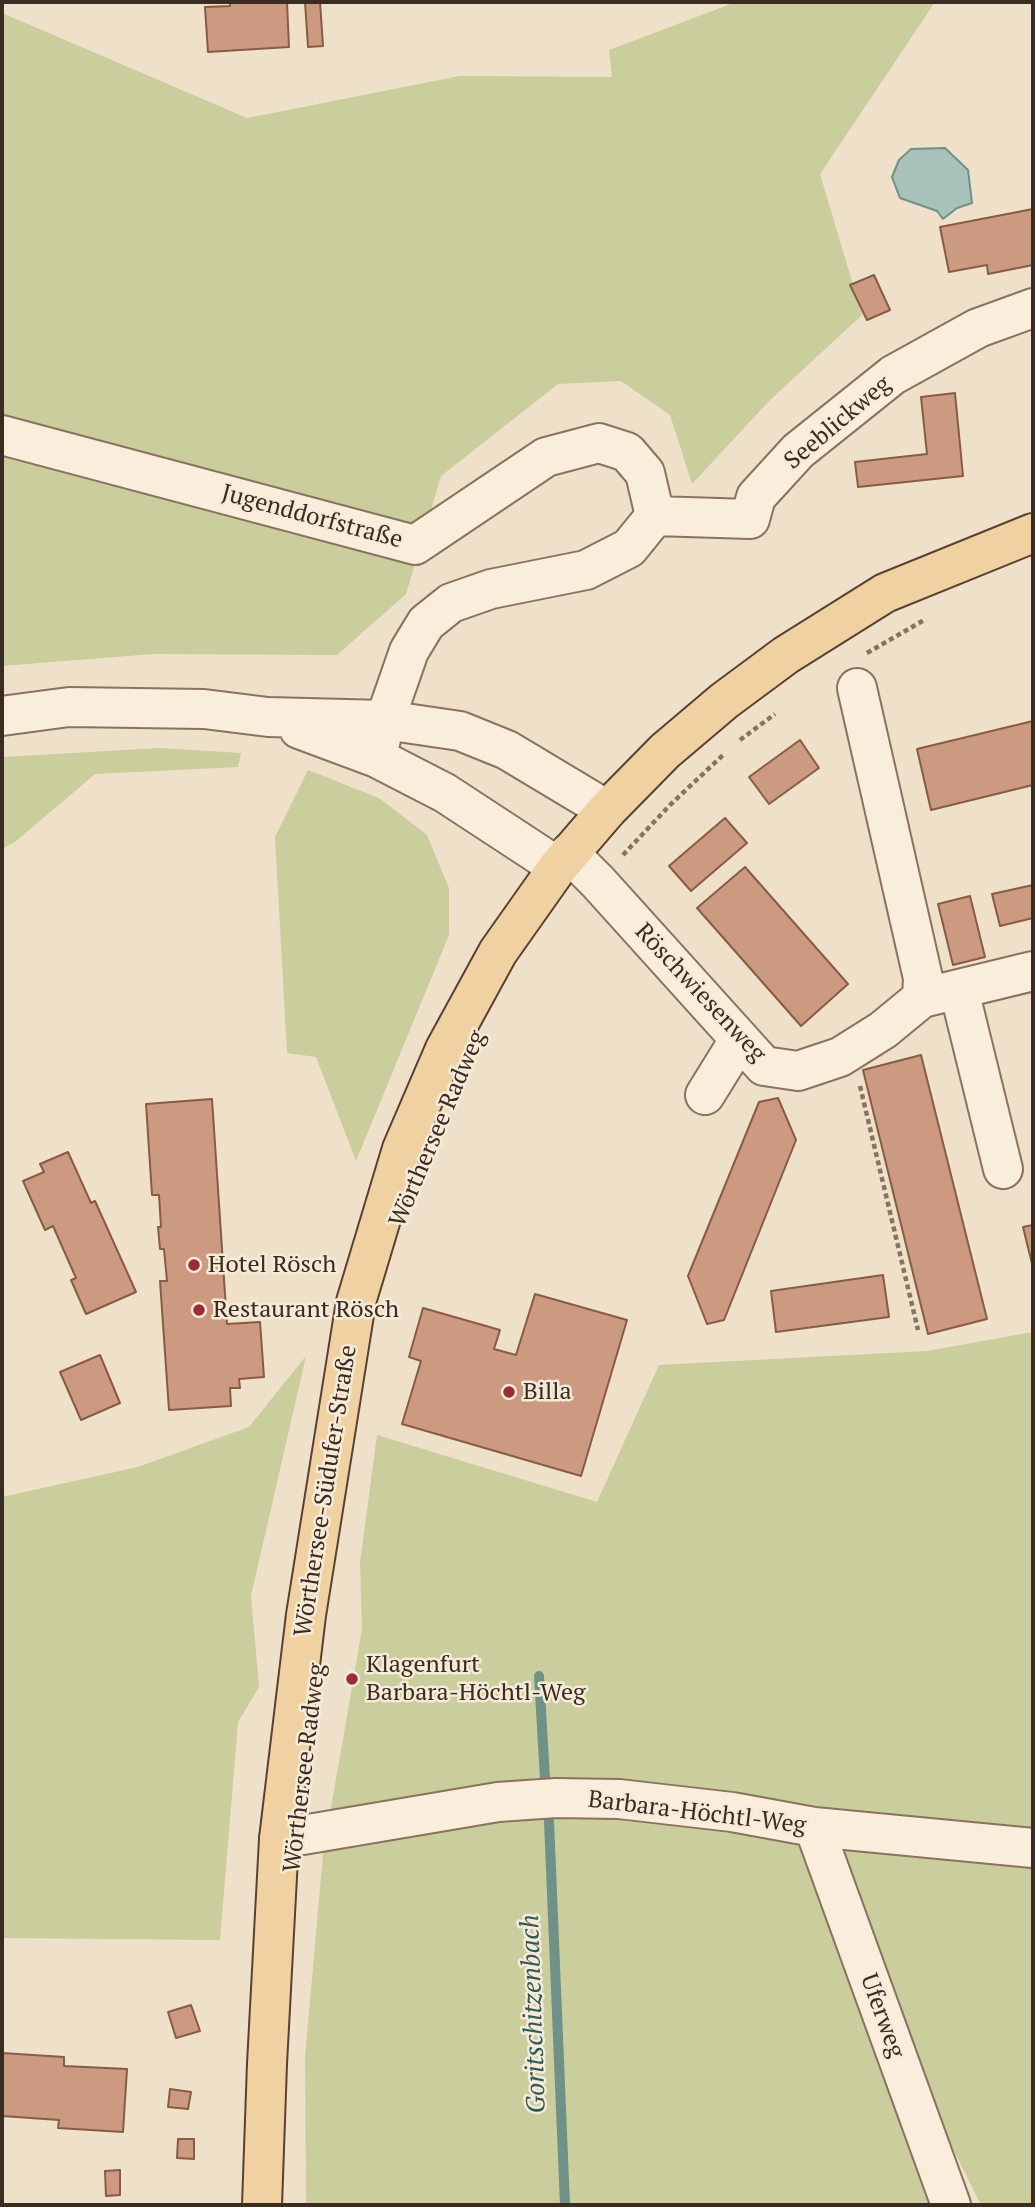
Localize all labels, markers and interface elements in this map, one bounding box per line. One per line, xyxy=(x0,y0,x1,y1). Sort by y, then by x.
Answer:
street label: Seeblickweg xyxy=(779,370,897,476)
street label: Jugenddorfstraße xyxy=(218,479,406,555)
street label: Röschwiesenweg xyxy=(628,918,772,1068)
street label: Wörthersee Radweg xyxy=(384,1026,492,1232)
place label: Hotel Rösch xyxy=(208,1251,336,1279)
marker: Hotel Rösch xyxy=(186,1257,202,1273)
place label: Restaurant Rösch xyxy=(213,1296,399,1324)
marker: Restaurant Rösch xyxy=(191,1302,207,1318)
street label: Wörthersee-Südufer-Straße xyxy=(289,1343,363,1639)
place label: Billa xyxy=(523,1378,572,1406)
marker: Billa xyxy=(501,1384,517,1400)
place label: Klagenfurt Barbara-Höchtl-Weg xyxy=(366,1651,586,1707)
street label: Wörthersee Radweg xyxy=(278,1662,332,1874)
marker: Klagenfurt Barbara-Höchtl-Weg xyxy=(344,1671,360,1687)
street label: Barbara-Höchtl-Weg xyxy=(586,1785,808,1841)
water label: Goritschitzenbach xyxy=(515,1914,553,2114)
street label: Uferweg xyxy=(854,1970,910,2062)

